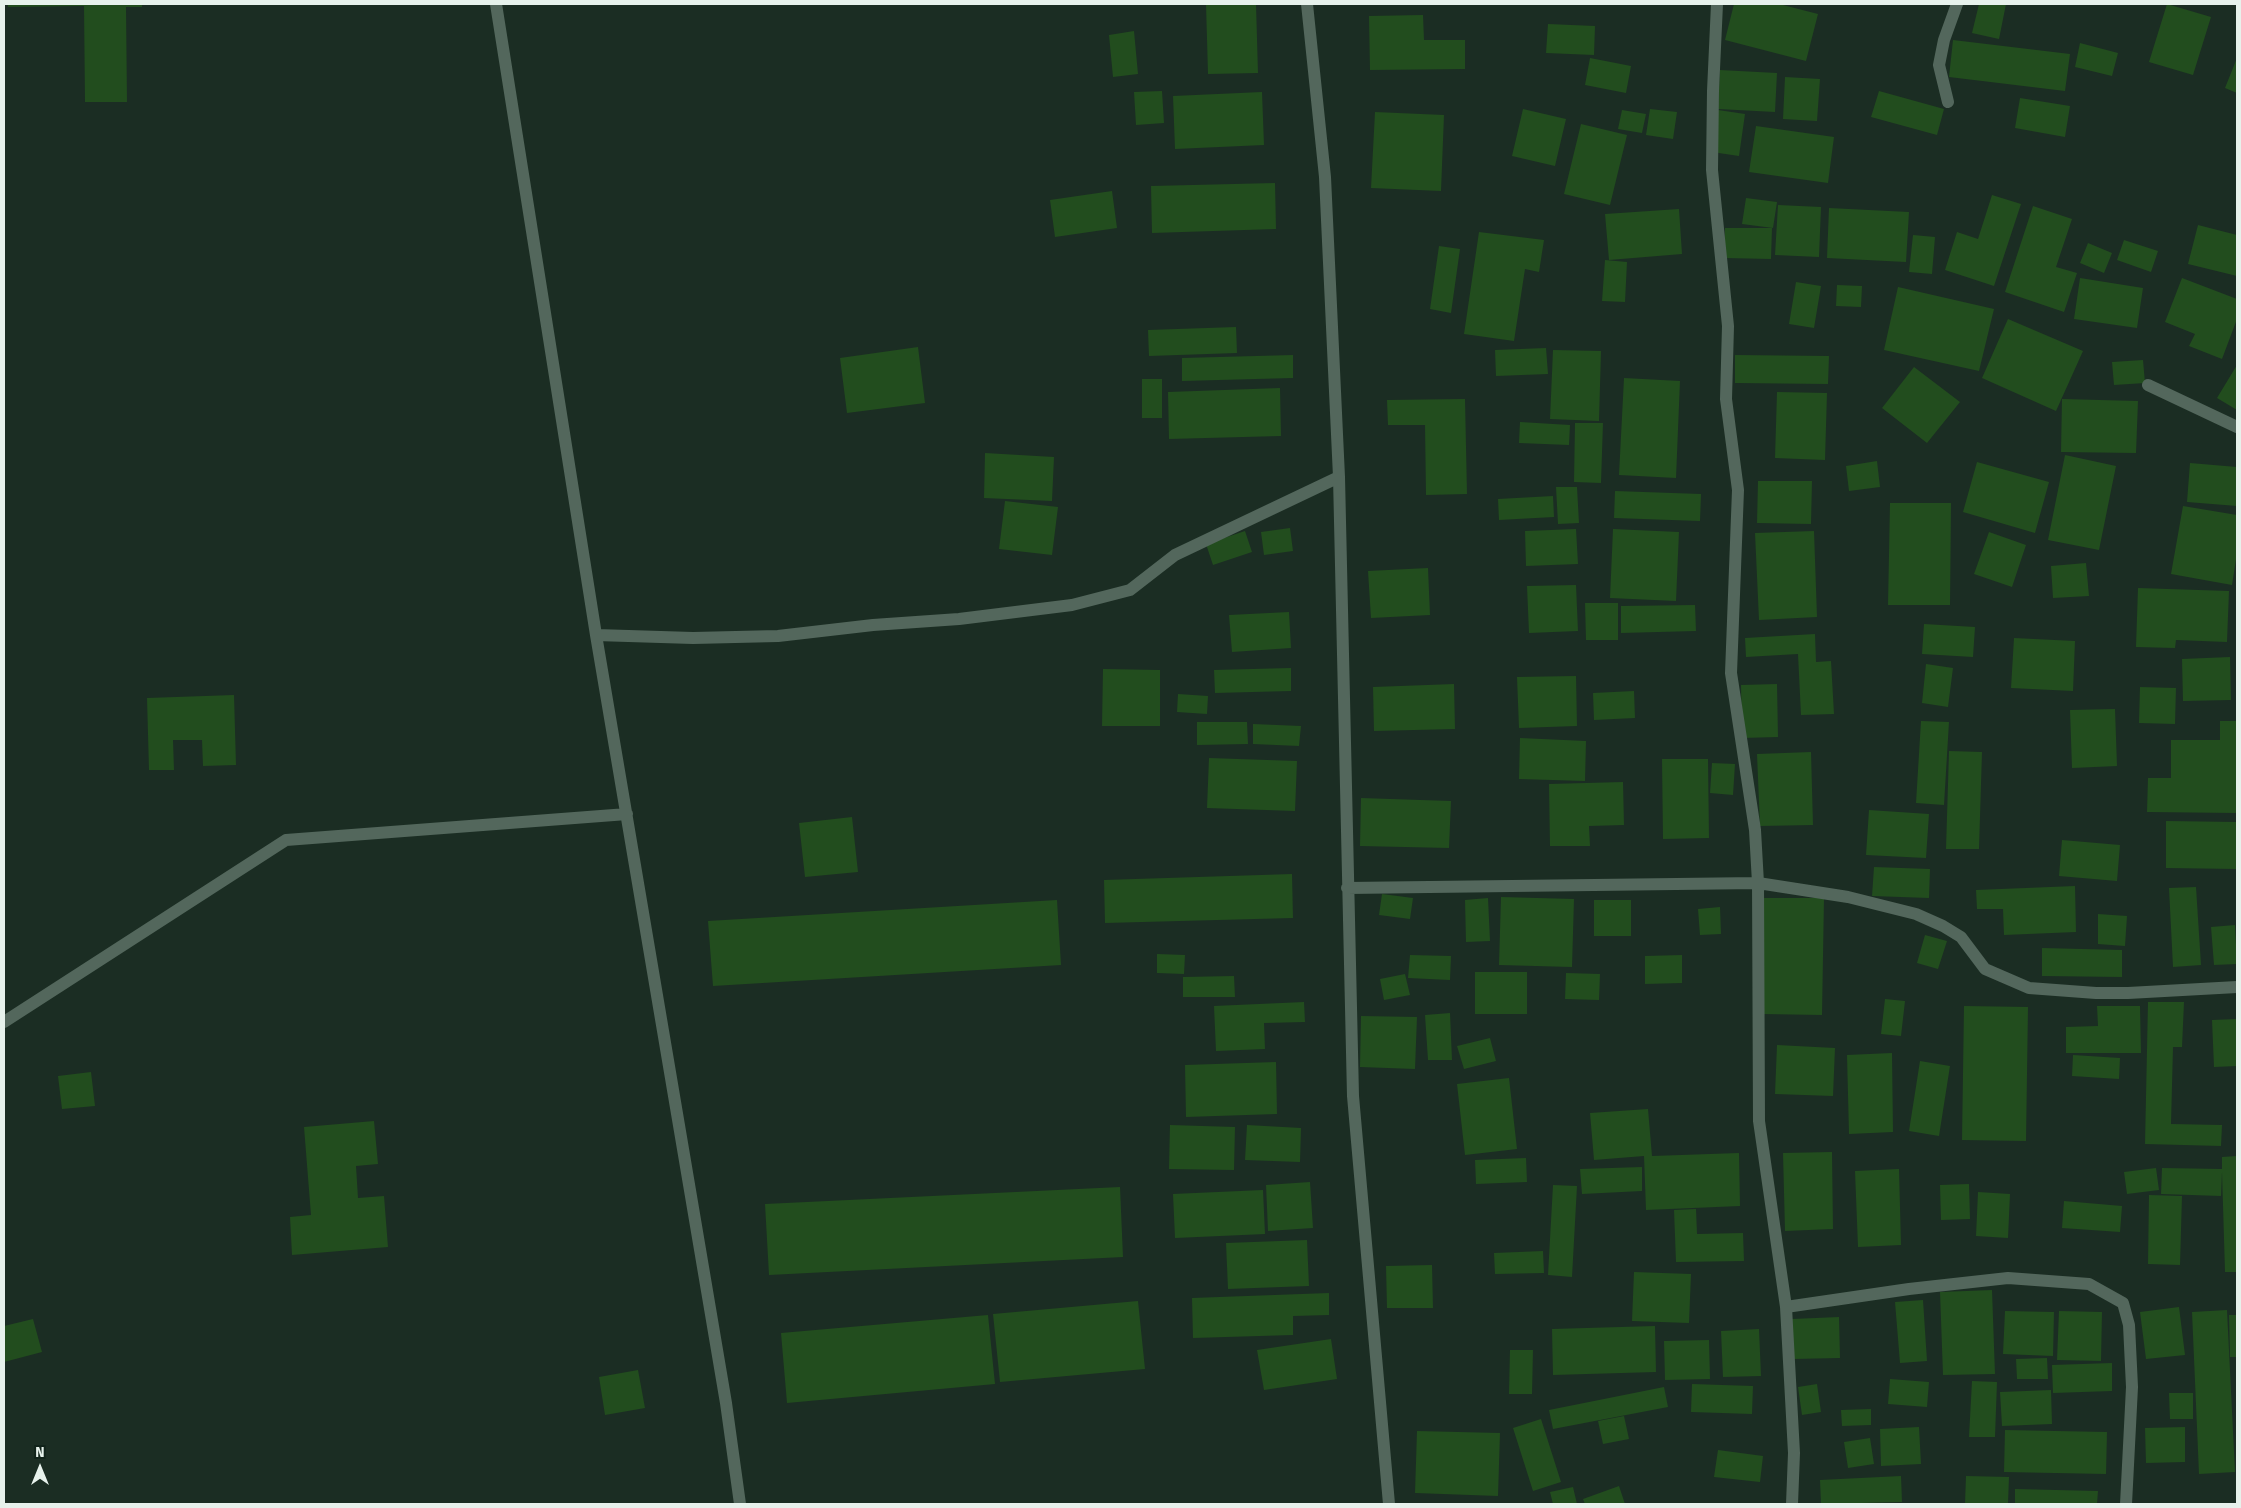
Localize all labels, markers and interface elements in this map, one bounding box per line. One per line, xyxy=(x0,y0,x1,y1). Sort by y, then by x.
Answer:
north arrow xyxy=(15,1443,65,1493)
text: N xyxy=(35,1444,45,1461)

